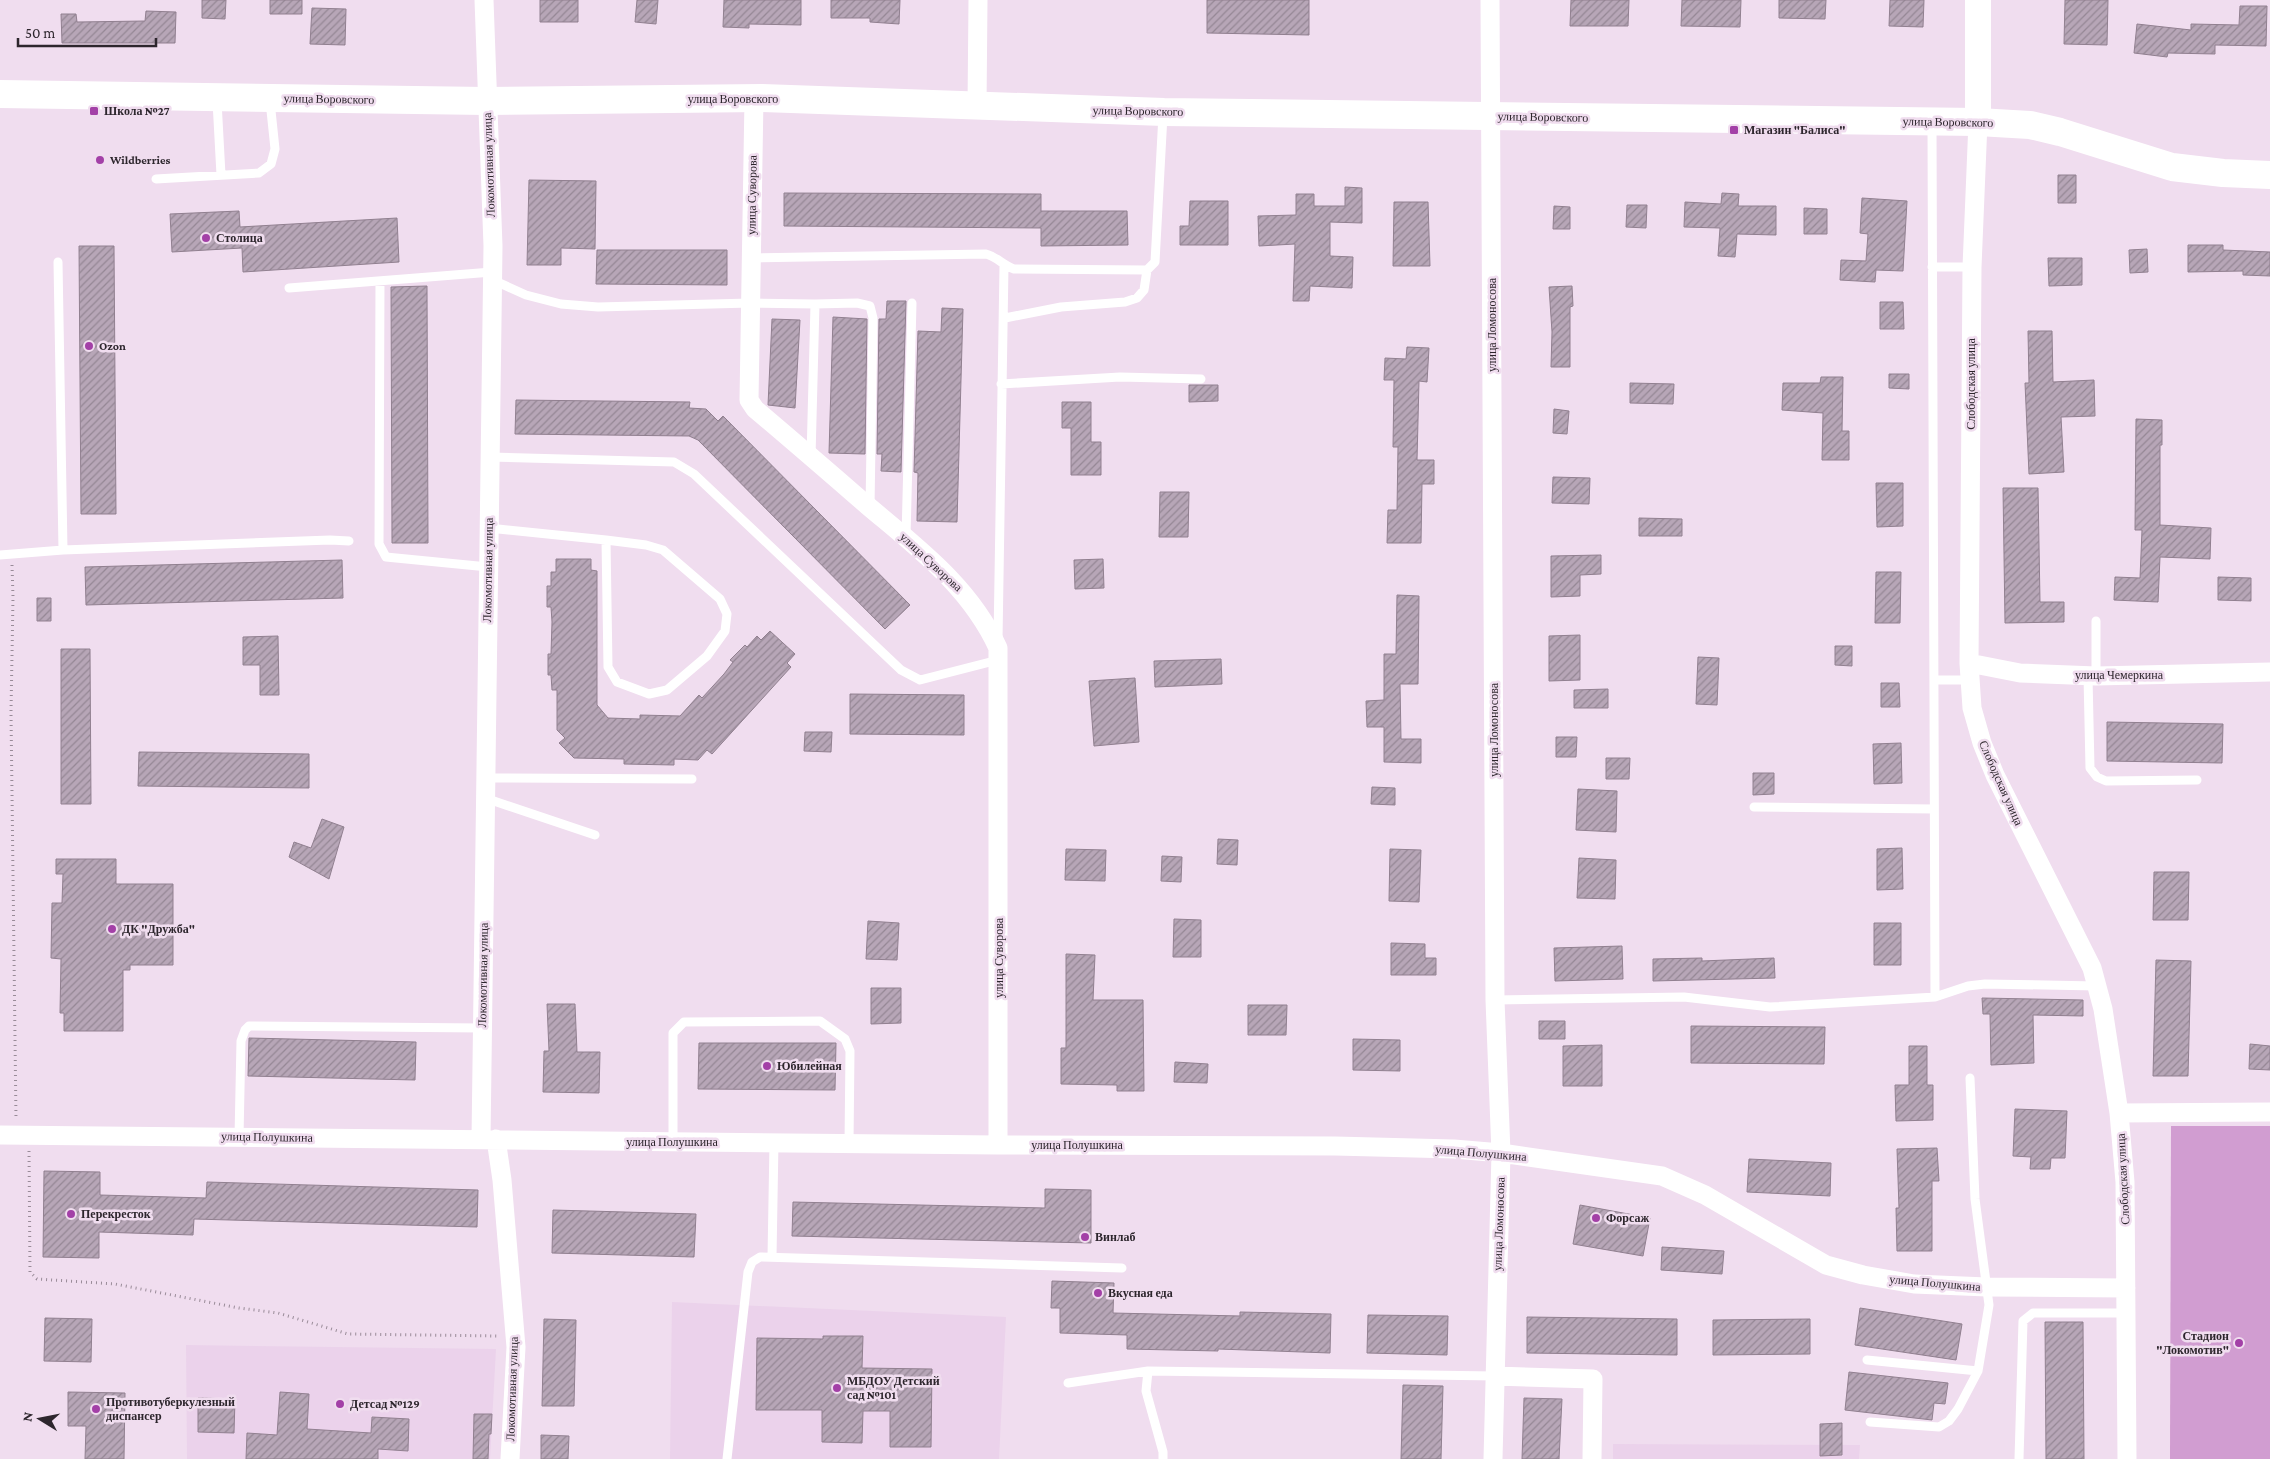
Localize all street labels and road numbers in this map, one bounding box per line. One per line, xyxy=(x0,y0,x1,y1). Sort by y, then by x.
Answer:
street label: улица Воровского xyxy=(284,91,374,107)
street label: улица Воровского xyxy=(688,92,778,106)
street label: улица Воровского xyxy=(1093,103,1183,119)
street label: улица Воровского xyxy=(1498,109,1588,125)
street label: Локомотивная улица xyxy=(480,112,498,218)
street label: улица Воровского xyxy=(1903,114,1993,130)
street label: улица Суворова xyxy=(744,154,760,235)
street label: улица Ломоносова xyxy=(1485,277,1499,372)
street label: Слободская улица xyxy=(1964,338,1978,430)
street label: Локомотивная улица xyxy=(480,517,496,622)
street label: улица Суворова xyxy=(897,530,966,595)
street label: улица Чемеркина xyxy=(2075,668,2164,682)
street label: улица Ломоносова xyxy=(1487,682,1501,777)
street label: Слободская улица xyxy=(1976,738,2026,828)
street label: улица Суворова xyxy=(992,917,1006,998)
street label: Локомотивная улица xyxy=(475,922,491,1027)
street label: улица Полушкина xyxy=(221,1129,314,1145)
street label: Слободская улица xyxy=(2114,1132,2132,1225)
street label: улица Полушкина xyxy=(626,1135,718,1149)
street label: улица Полушкина xyxy=(1031,1138,1123,1152)
street label: улица Полушкина xyxy=(1435,1142,1528,1164)
street label: улица Ломоносова xyxy=(1490,1176,1508,1271)
street label: улица Полушкина xyxy=(1889,1272,1982,1294)
street label: Локомотивная улица xyxy=(503,1336,521,1442)

